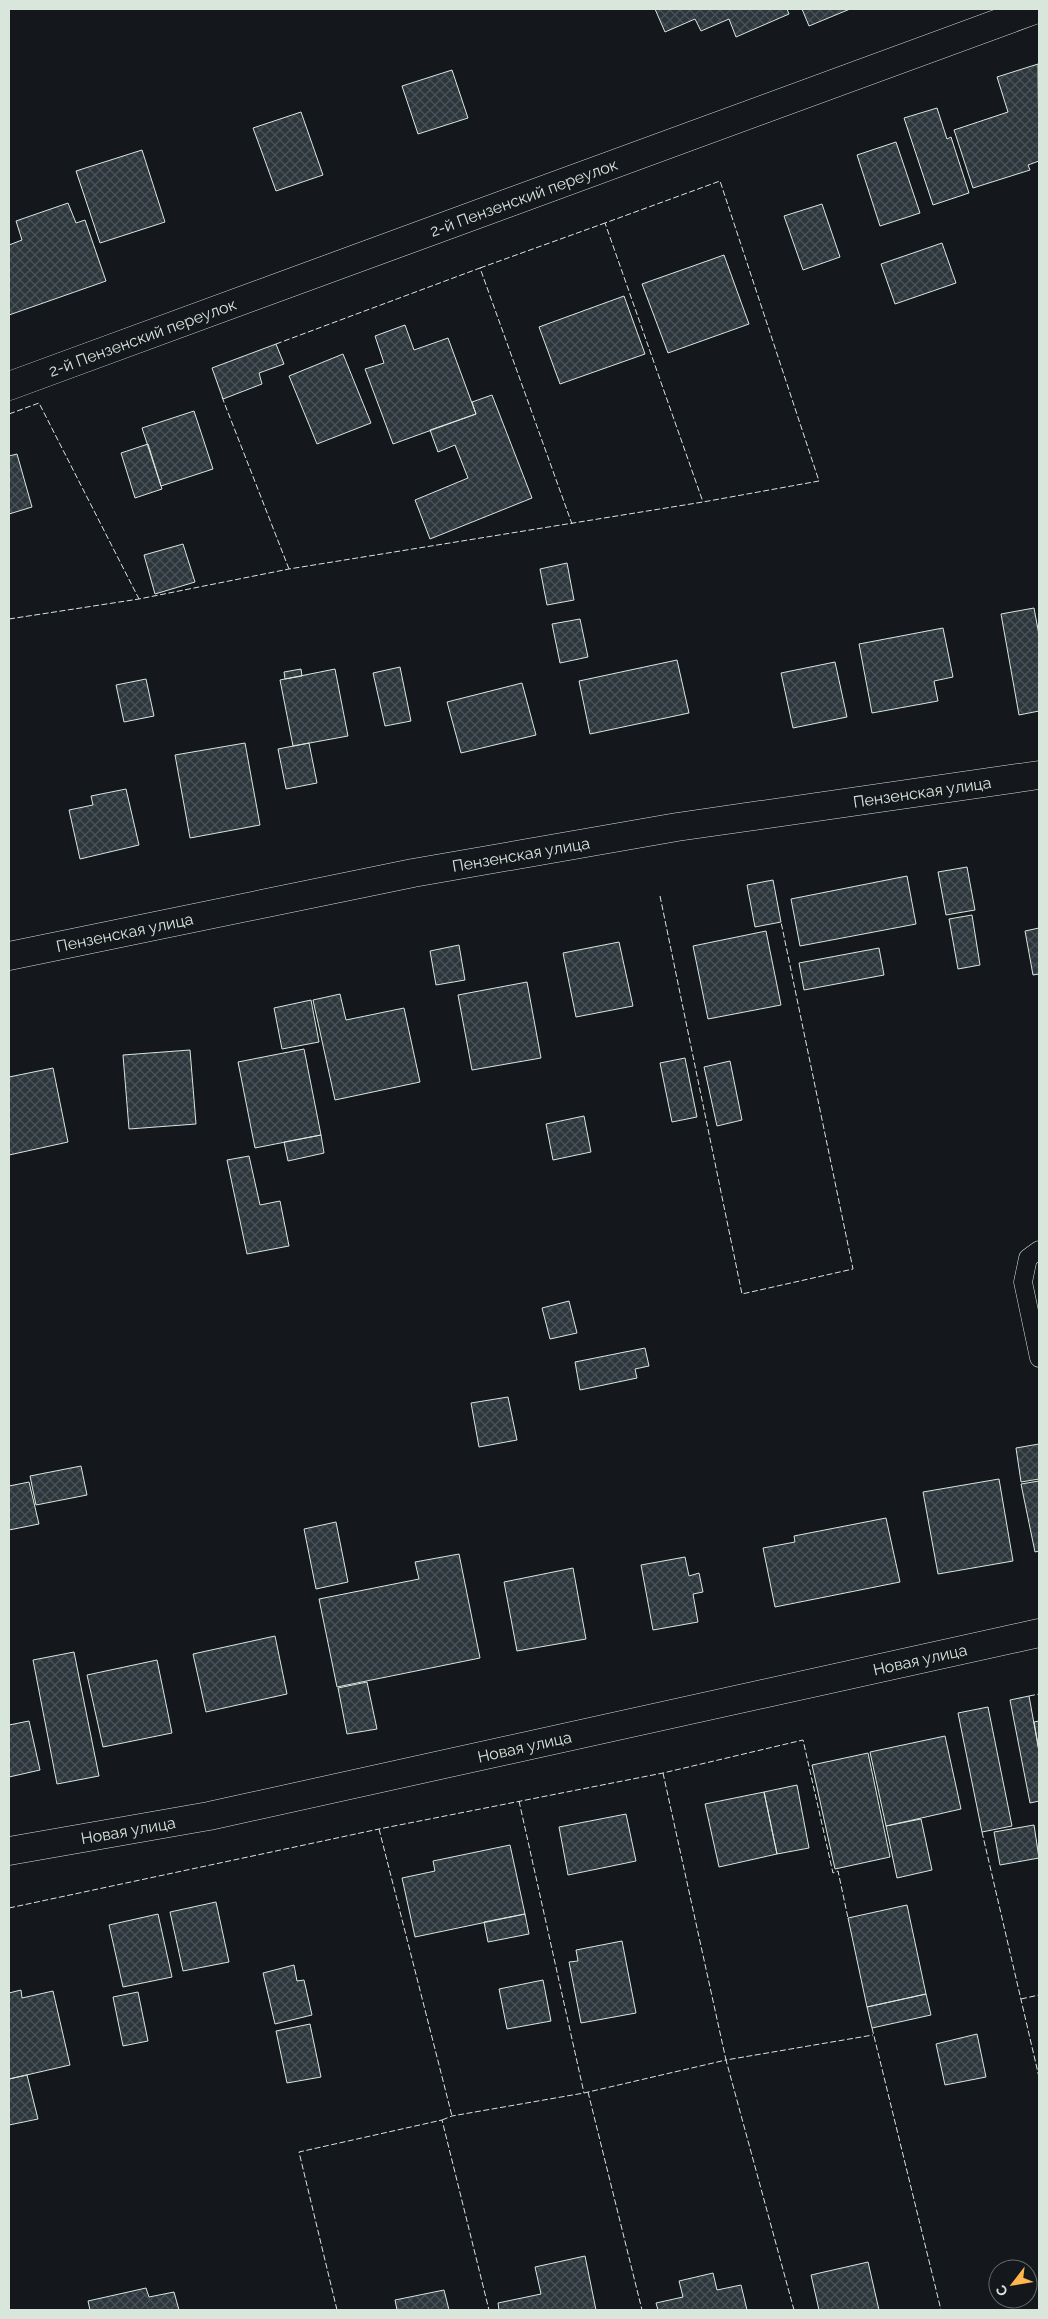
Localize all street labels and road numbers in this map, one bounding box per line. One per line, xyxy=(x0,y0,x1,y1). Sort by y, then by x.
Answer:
street label: 2-й Пензенский переулок xyxy=(427,155,620,241)
street label: 2-й Пензенский переулок xyxy=(46,294,239,381)
street label: Пензенская улица xyxy=(852,773,992,812)
street label: Пензенская улица xyxy=(451,833,591,876)
street label: Пензенская улица xyxy=(55,909,195,956)
street label: Новая улица xyxy=(871,1640,969,1679)
street label: Новая улица xyxy=(476,1727,573,1767)
street label: Новая улица xyxy=(79,1813,177,1848)

